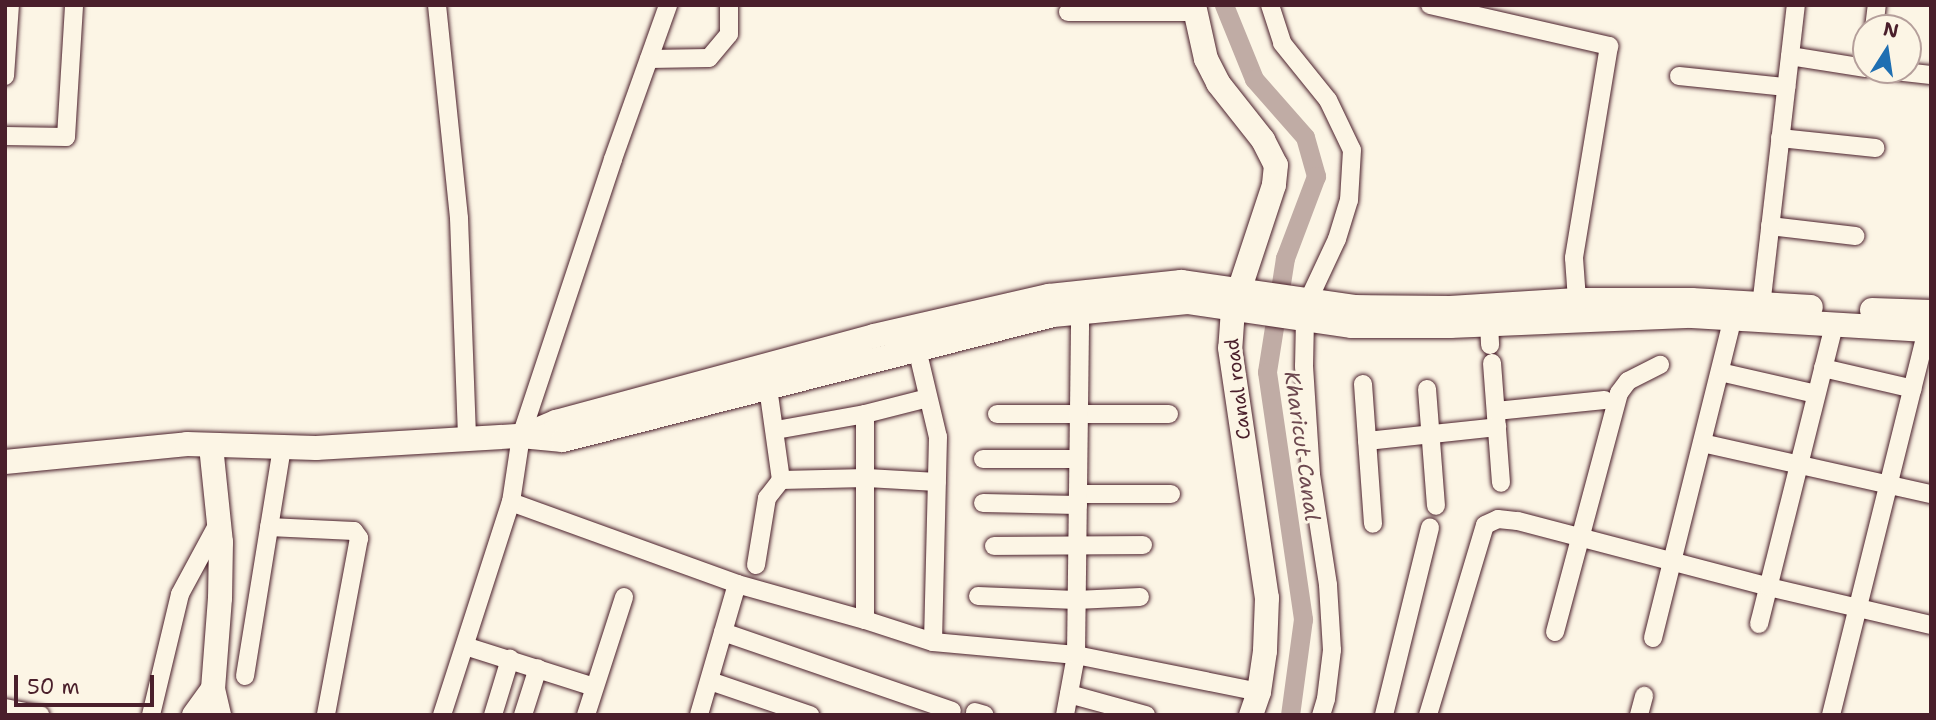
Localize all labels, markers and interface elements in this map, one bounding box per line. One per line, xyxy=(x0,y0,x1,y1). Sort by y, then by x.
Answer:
north arrow xyxy=(1852,14,1922,84)
text: N xyxy=(1881,16,1901,44)
street label: Canal road xyxy=(1220,337,1256,441)
water label: Kharicut Canal xyxy=(1279,369,1325,523)
scale bar xyxy=(18,660,158,704)
text: 50 m xyxy=(27,673,80,701)

